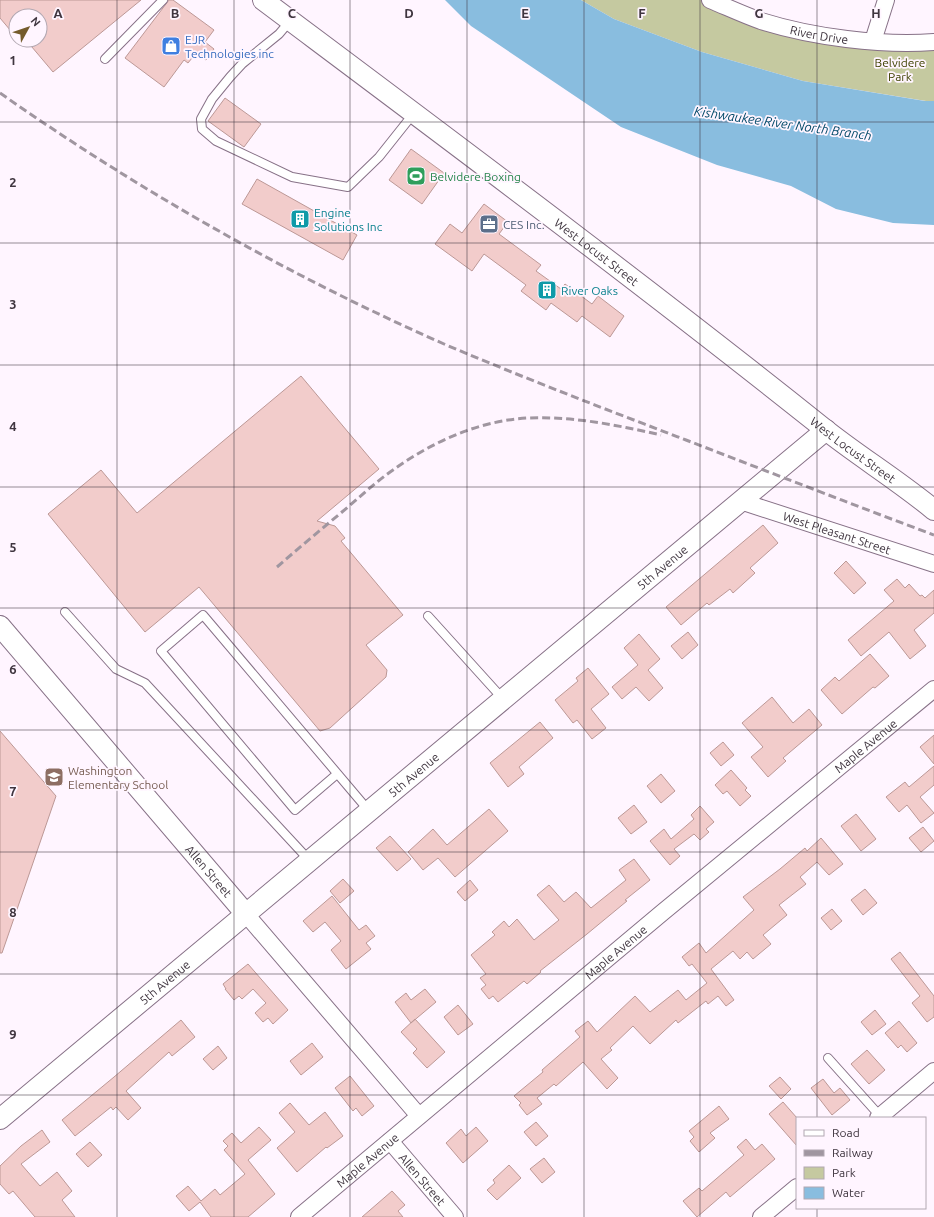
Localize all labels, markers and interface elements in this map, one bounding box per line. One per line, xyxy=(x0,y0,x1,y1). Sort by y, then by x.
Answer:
text: A xyxy=(53,6,63,20)
text: B xyxy=(171,6,180,20)
text: C xyxy=(288,6,297,20)
text: D xyxy=(404,6,414,20)
text: E xyxy=(521,6,529,20)
text: F xyxy=(638,6,646,20)
text: G xyxy=(755,6,764,20)
text: H xyxy=(871,6,881,20)
north arrow xyxy=(8,8,48,48)
text: N xyxy=(28,15,43,29)
street label: River Drive xyxy=(789,23,849,46)
place label: EJR Technologies inc xyxy=(185,33,274,60)
shop icon: EJR Technologies inc xyxy=(160,35,182,57)
text: 1 xyxy=(9,53,17,67)
park label: Belvidere Park xyxy=(875,56,925,83)
water label: Kishwaukee River North Branch xyxy=(693,104,873,142)
sports icon: Belvidere Boxing xyxy=(405,165,427,187)
place label: Belvidere Boxing xyxy=(430,170,521,183)
text: 2 xyxy=(9,175,17,189)
place label: Engine Solutions Inc xyxy=(314,206,383,233)
building icon: Engine Solutions Inc xyxy=(289,208,311,230)
office icon: CES Inc. xyxy=(478,213,500,235)
street label: West Locust Street xyxy=(552,215,642,288)
place label: CES Inc. xyxy=(503,218,545,231)
building icon: River Oaks xyxy=(536,279,558,301)
place label: River Oaks xyxy=(561,284,618,297)
text: 3 xyxy=(9,297,17,311)
street label: West Locust Street xyxy=(808,414,898,485)
text: 4 xyxy=(9,419,17,433)
street label: West Pleasant Street xyxy=(781,509,893,556)
text: 5 xyxy=(9,540,17,554)
street label: 5th Avenue xyxy=(634,542,690,592)
text: 6 xyxy=(9,662,17,676)
street label: Maple Avenue xyxy=(832,716,899,775)
street label: 5th Avenue xyxy=(385,750,441,799)
place label: Washington Elementary School xyxy=(68,764,168,791)
school or university icon: Washington Elementary School xyxy=(43,766,65,788)
text: 7 xyxy=(9,784,17,798)
street label: Allen Street xyxy=(183,842,235,900)
text: 8 xyxy=(9,905,17,919)
street label: Maple Avenue xyxy=(582,922,649,981)
street label: 5th Avenue xyxy=(137,957,192,1007)
text: 9 xyxy=(9,1027,17,1041)
legend xyxy=(796,1117,926,1209)
text: Road xyxy=(832,1126,860,1139)
street label: Maple Avenue xyxy=(334,1130,401,1189)
text: Railway xyxy=(832,1146,873,1159)
street label: Allen Street xyxy=(397,1150,448,1208)
text: Park xyxy=(832,1166,856,1179)
text: Water xyxy=(832,1186,865,1199)

